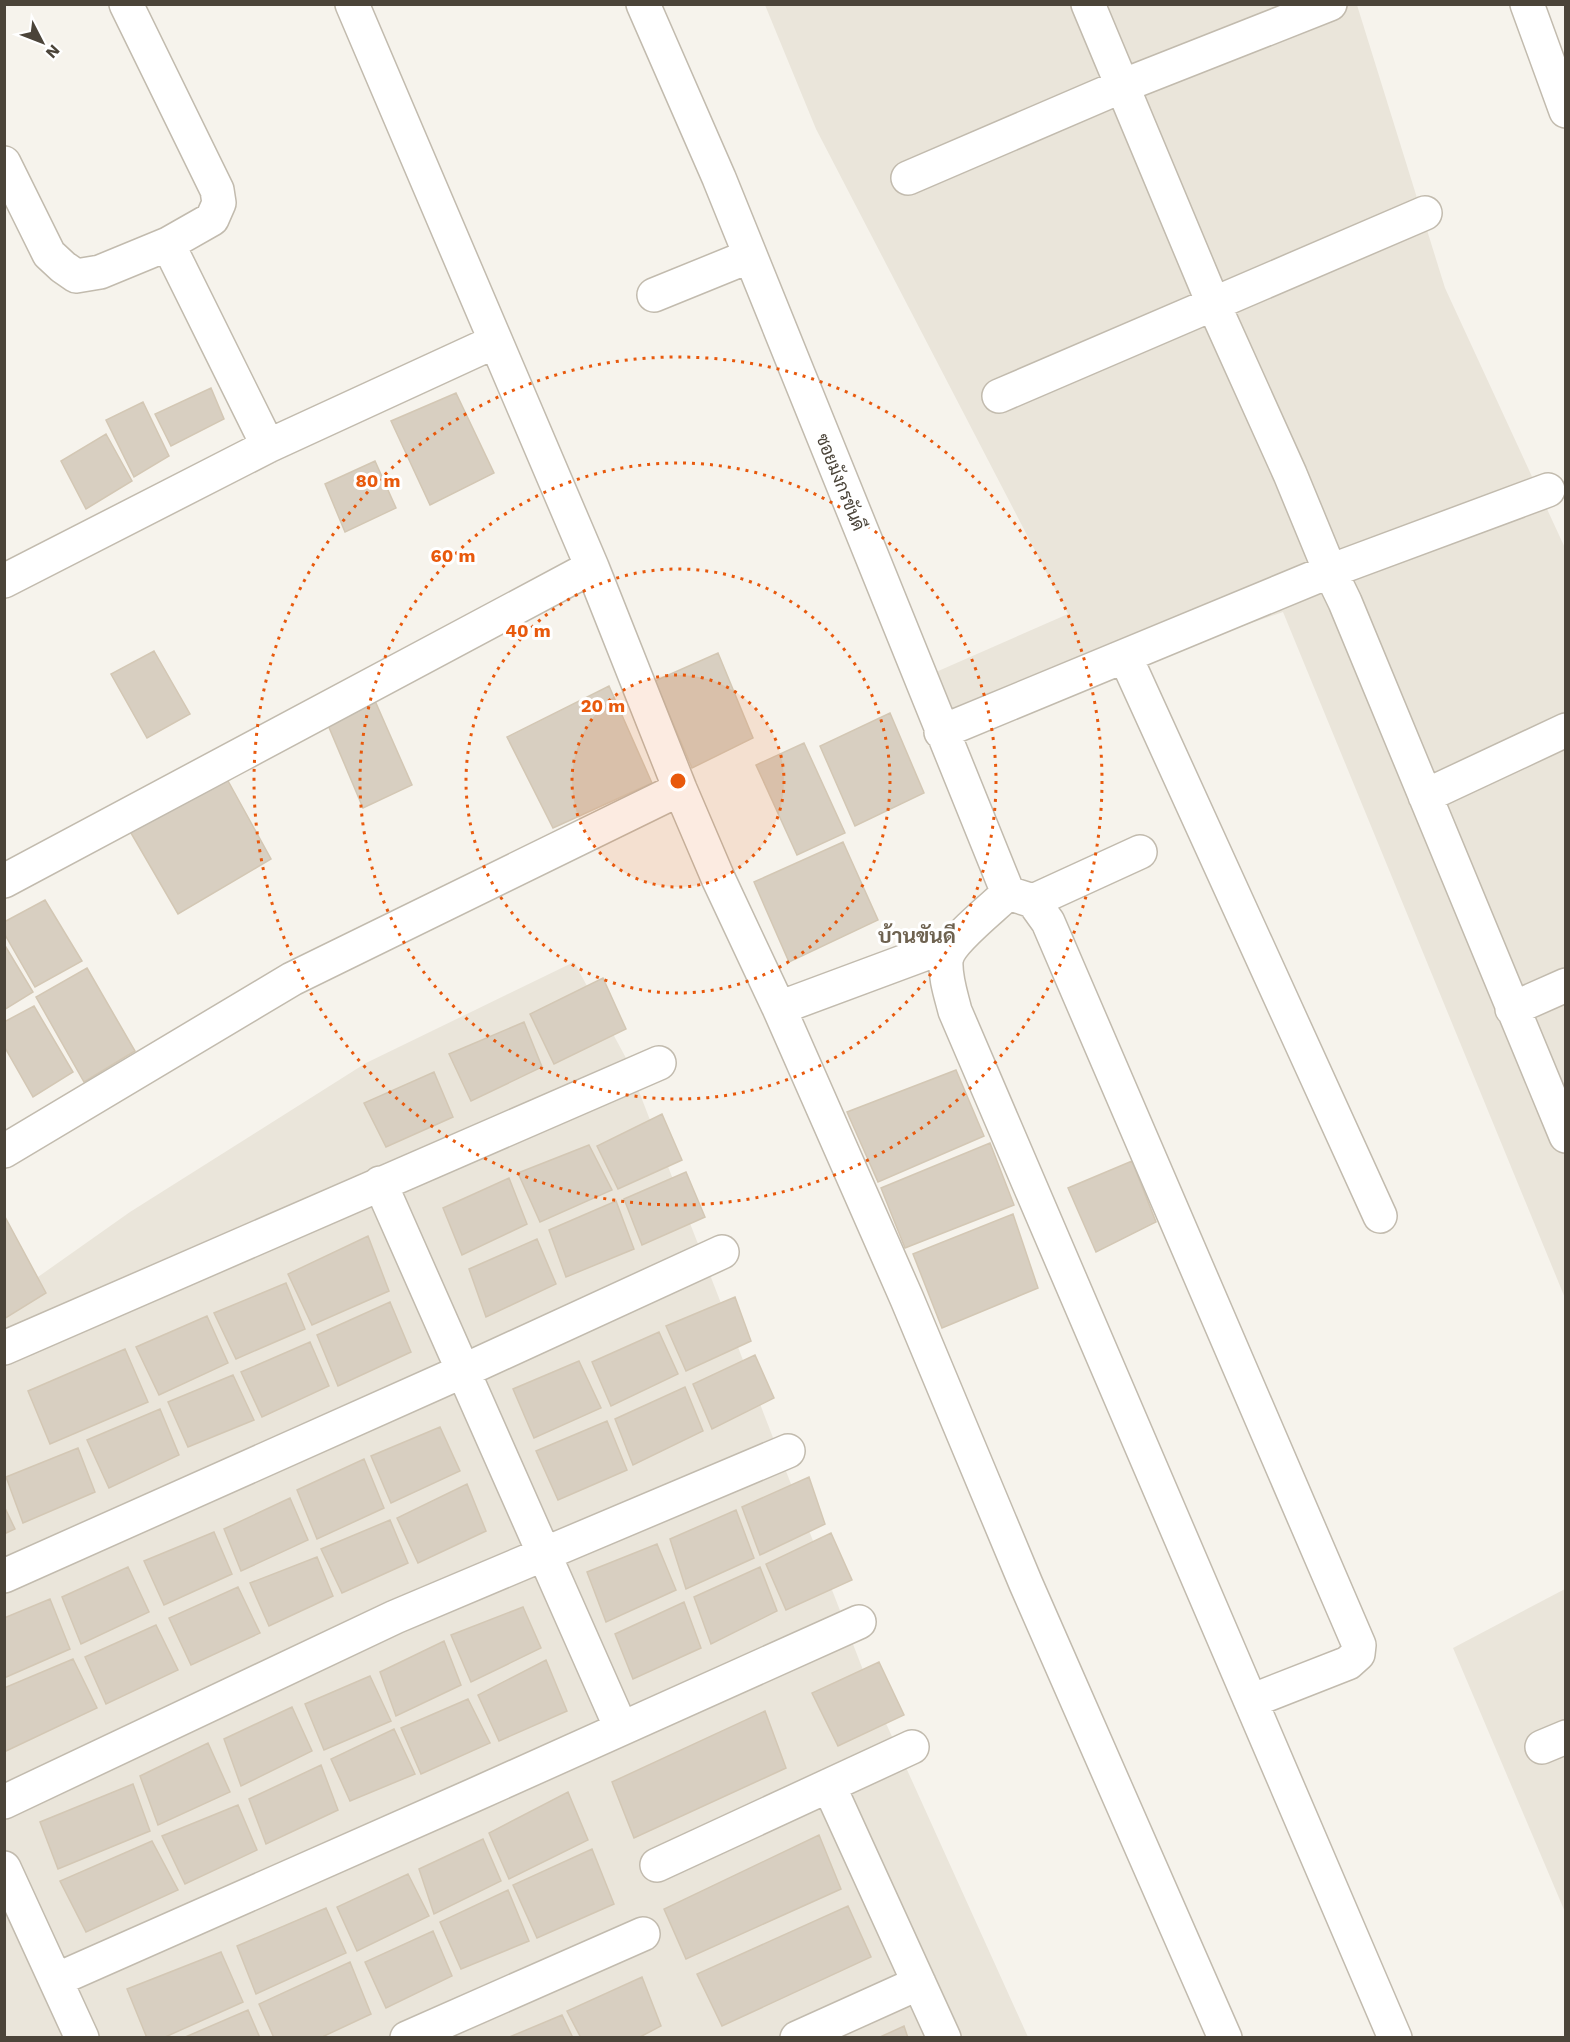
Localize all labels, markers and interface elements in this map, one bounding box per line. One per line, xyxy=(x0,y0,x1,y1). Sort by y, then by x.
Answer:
north arrow xyxy=(12,12,72,72)
text: N xyxy=(42,41,64,62)
street label: ซอยมังกรขันดี xyxy=(812,430,872,534)
text: 80 m xyxy=(356,470,400,491)
text: 60 m xyxy=(431,545,475,566)
text: 40 m xyxy=(505,620,551,641)
text: 20 m xyxy=(581,695,625,716)
centre of rings xyxy=(668,771,688,791)
district label: บ้านขันดี xyxy=(878,923,956,948)

